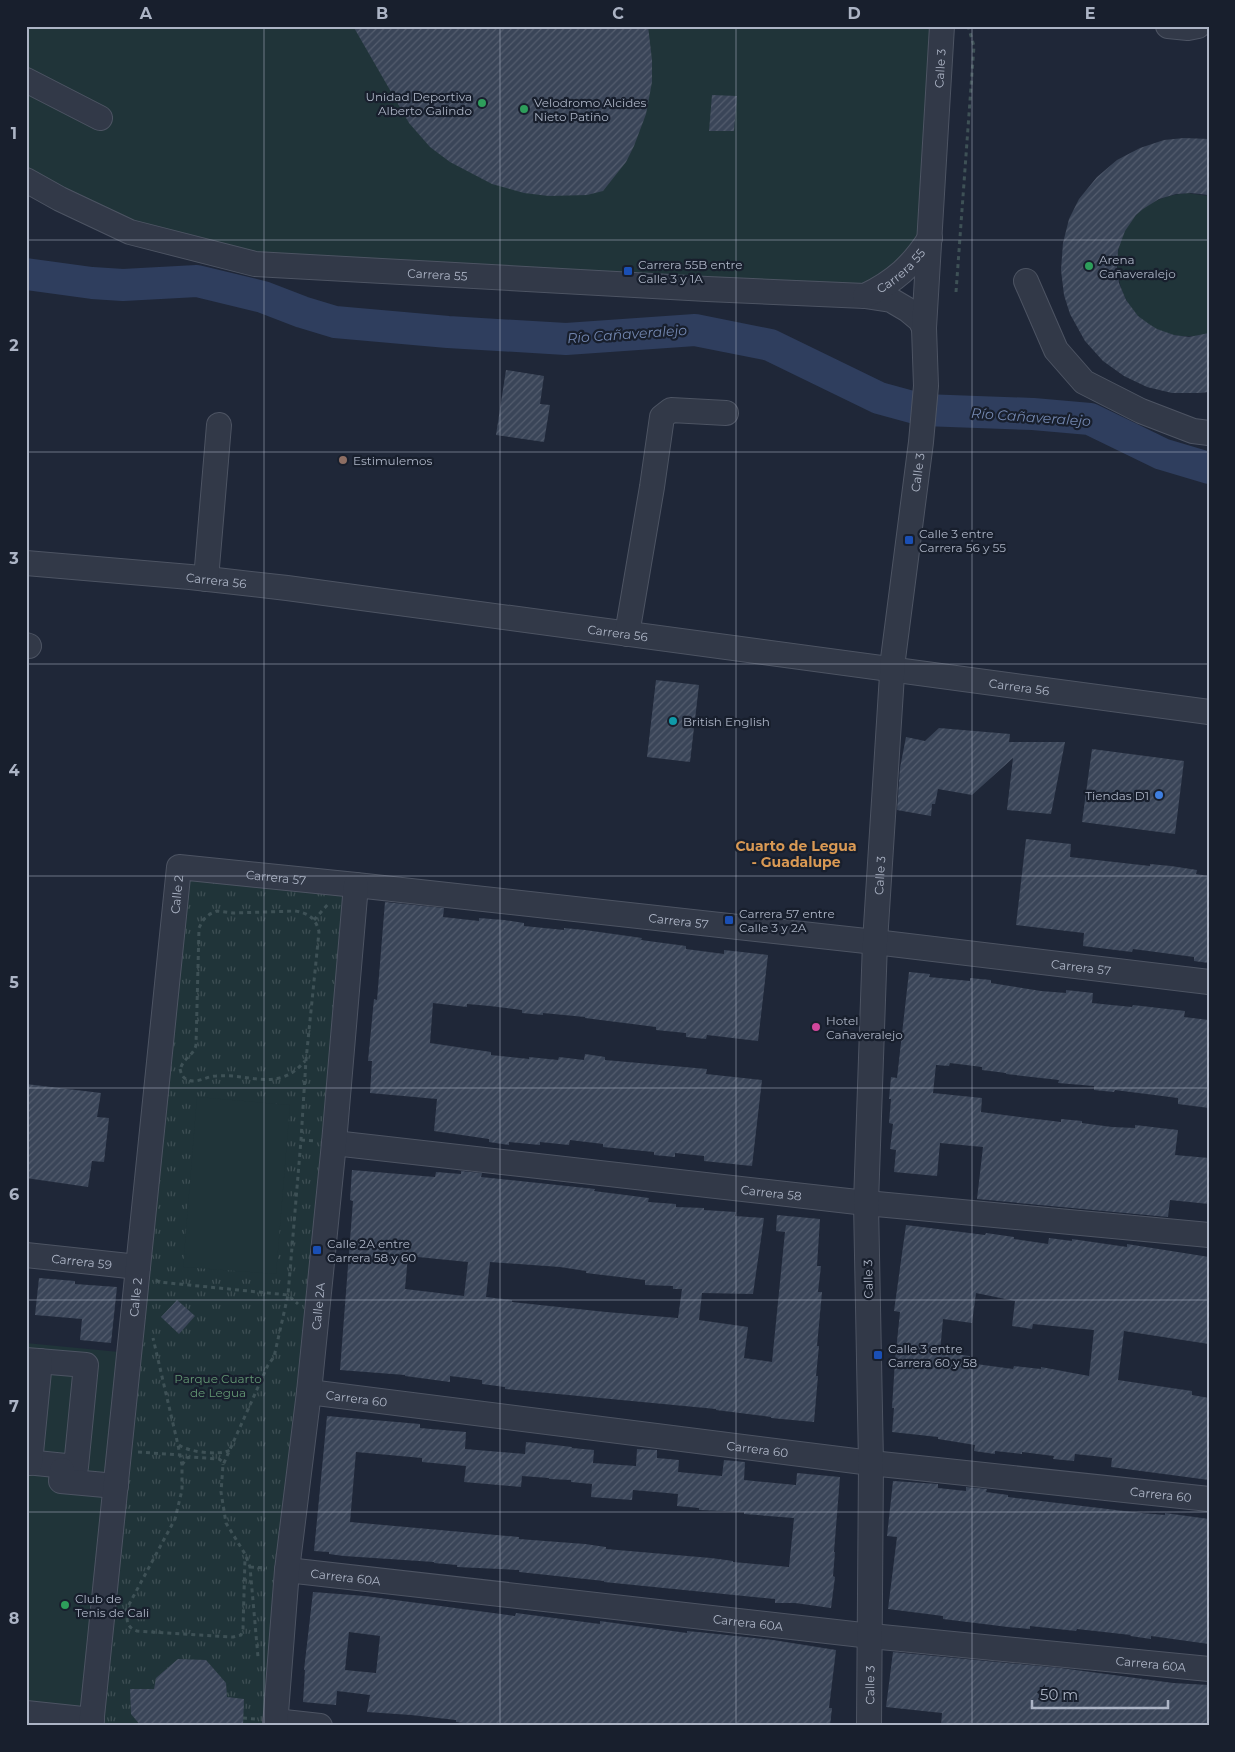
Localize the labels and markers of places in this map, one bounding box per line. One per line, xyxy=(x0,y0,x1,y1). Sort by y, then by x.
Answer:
place label: Unidad Deportiva Alberto Galindo xyxy=(365,89,472,118)
place label: Velodromo Alcides Nieto Patiño xyxy=(534,95,647,124)
marker: Unidad Deportiva Alberto Galindo xyxy=(476,97,488,109)
marker: Velodromo Alcides Nieto Patiño xyxy=(518,103,530,115)
place label: Arena Cañaveralejo xyxy=(1099,252,1176,281)
place label: Carrera 55B entre Calle 3 y 1A xyxy=(638,257,743,286)
marker: Arena Cañaveralejo xyxy=(1083,260,1095,272)
marker: Carrera 55B entre Calle 3 y 1A xyxy=(622,265,634,277)
place label: Estimulemos xyxy=(353,453,432,468)
marker: Estimulemos xyxy=(337,454,349,466)
place label: Calle 3 entre Carrera 56 y 55 xyxy=(919,526,1006,555)
marker: Calle 3 entre Carrera 56 y 55 xyxy=(903,534,915,546)
place label: British English xyxy=(683,714,770,729)
marker: British English xyxy=(667,715,679,727)
place label: Tiendas D1 xyxy=(1085,788,1149,803)
marker: Tiendas D1 xyxy=(1153,789,1165,801)
place label: Carrera 57 entre Calle 3 y 2A xyxy=(739,906,835,935)
marker: Carrera 57 entre Calle 3 y 2A xyxy=(723,914,735,926)
place label: Hotel Cañaveralejo xyxy=(826,1013,903,1042)
marker: Hotel Cañaveralejo xyxy=(810,1021,822,1033)
place label: Calle 2A entre Carrera 58 y 60 xyxy=(327,1236,416,1265)
marker: Calle 2A entre Carrera 58 y 60 xyxy=(311,1244,323,1256)
place label: Calle 3 entre Carrera 60 y 58 xyxy=(888,1341,978,1370)
marker: Calle 3 entre Carrera 60 y 58 xyxy=(872,1349,884,1361)
place label: Club de Tenis de Cali xyxy=(75,1591,149,1620)
marker: Club de Tenis de Cali xyxy=(59,1599,71,1611)

